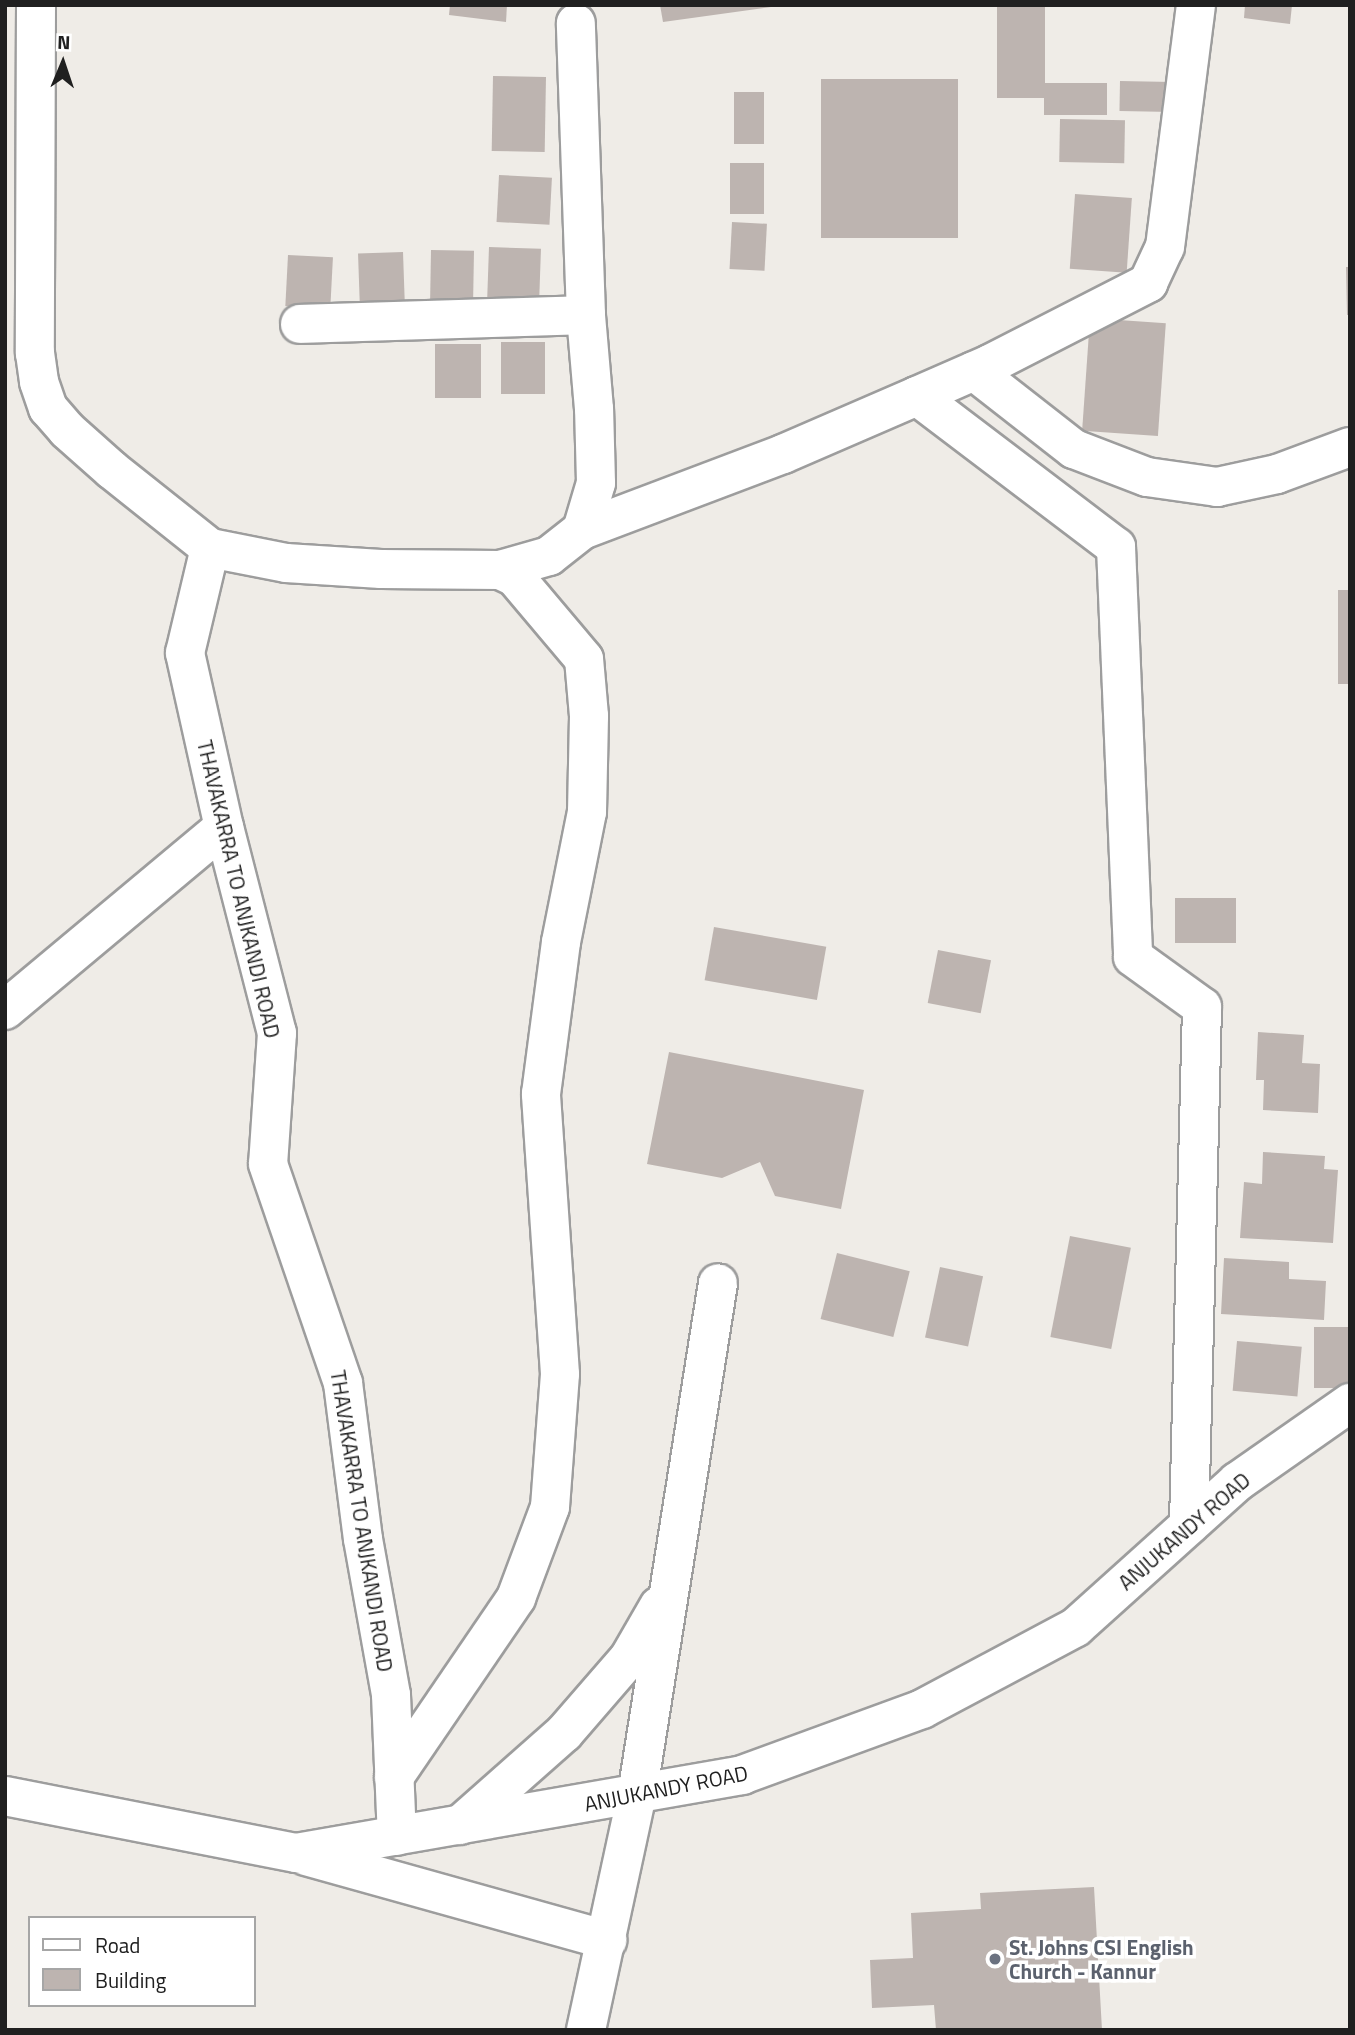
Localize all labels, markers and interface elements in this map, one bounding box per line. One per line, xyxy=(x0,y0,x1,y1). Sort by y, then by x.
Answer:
text: N xyxy=(57,27,71,56)
north arrow xyxy=(28,28,98,98)
street label: THAVAKARRA TO ANJKANDI ROAD xyxy=(192,738,286,1040)
street label: THAVAKARRA TO ANJKANDI ROAD xyxy=(326,1368,398,1674)
street label: ANJUKANDY ROAD xyxy=(1113,1467,1255,1595)
street label: ANJUKANDY ROAD xyxy=(582,1760,750,1816)
legend xyxy=(28,1916,256,2007)
text: Road xyxy=(95,1929,140,1961)
place label: St. Johns CSI English Church - Kannur xyxy=(1009,1934,1194,1984)
marker: St. Johns CSI English Church - Kannur xyxy=(987,1951,1003,1967)
text: Building xyxy=(95,1964,166,1996)

